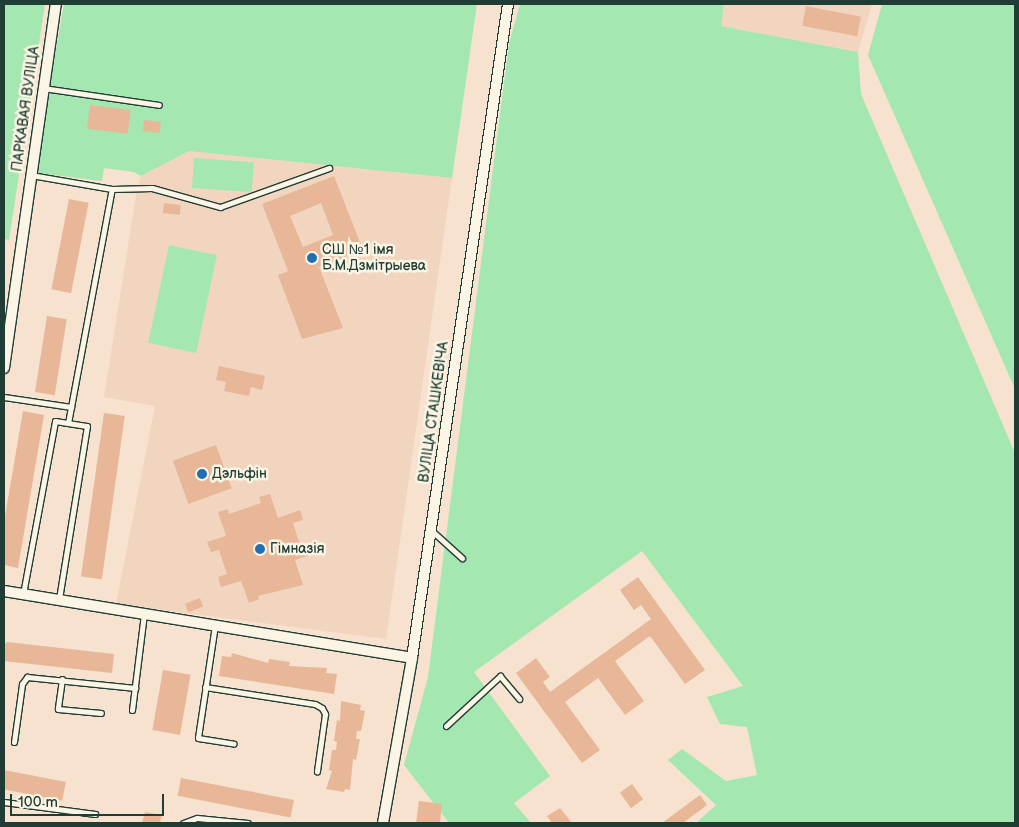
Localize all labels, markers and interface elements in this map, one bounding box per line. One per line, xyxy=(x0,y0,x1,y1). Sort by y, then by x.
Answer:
street label: ПАРКАВАЯ ВУЛІЦА xyxy=(9,45,43,173)
place label: СШ №1 імя Б.М.Дзмітрыева xyxy=(322,242,426,274)
marker: СШ №1 імя Б.М.Дзмітрыева xyxy=(306,252,318,264)
street label: ВУЛІЦА СТАШКЕВІЧА xyxy=(416,340,452,484)
place label: Дэльфін xyxy=(212,466,267,482)
marker: Дэльфін xyxy=(196,468,208,480)
place label: Гімназія xyxy=(270,541,325,557)
marker: Гімназія xyxy=(254,543,266,555)
scale bar xyxy=(12,784,166,816)
text: 100 m xyxy=(18,793,58,812)

